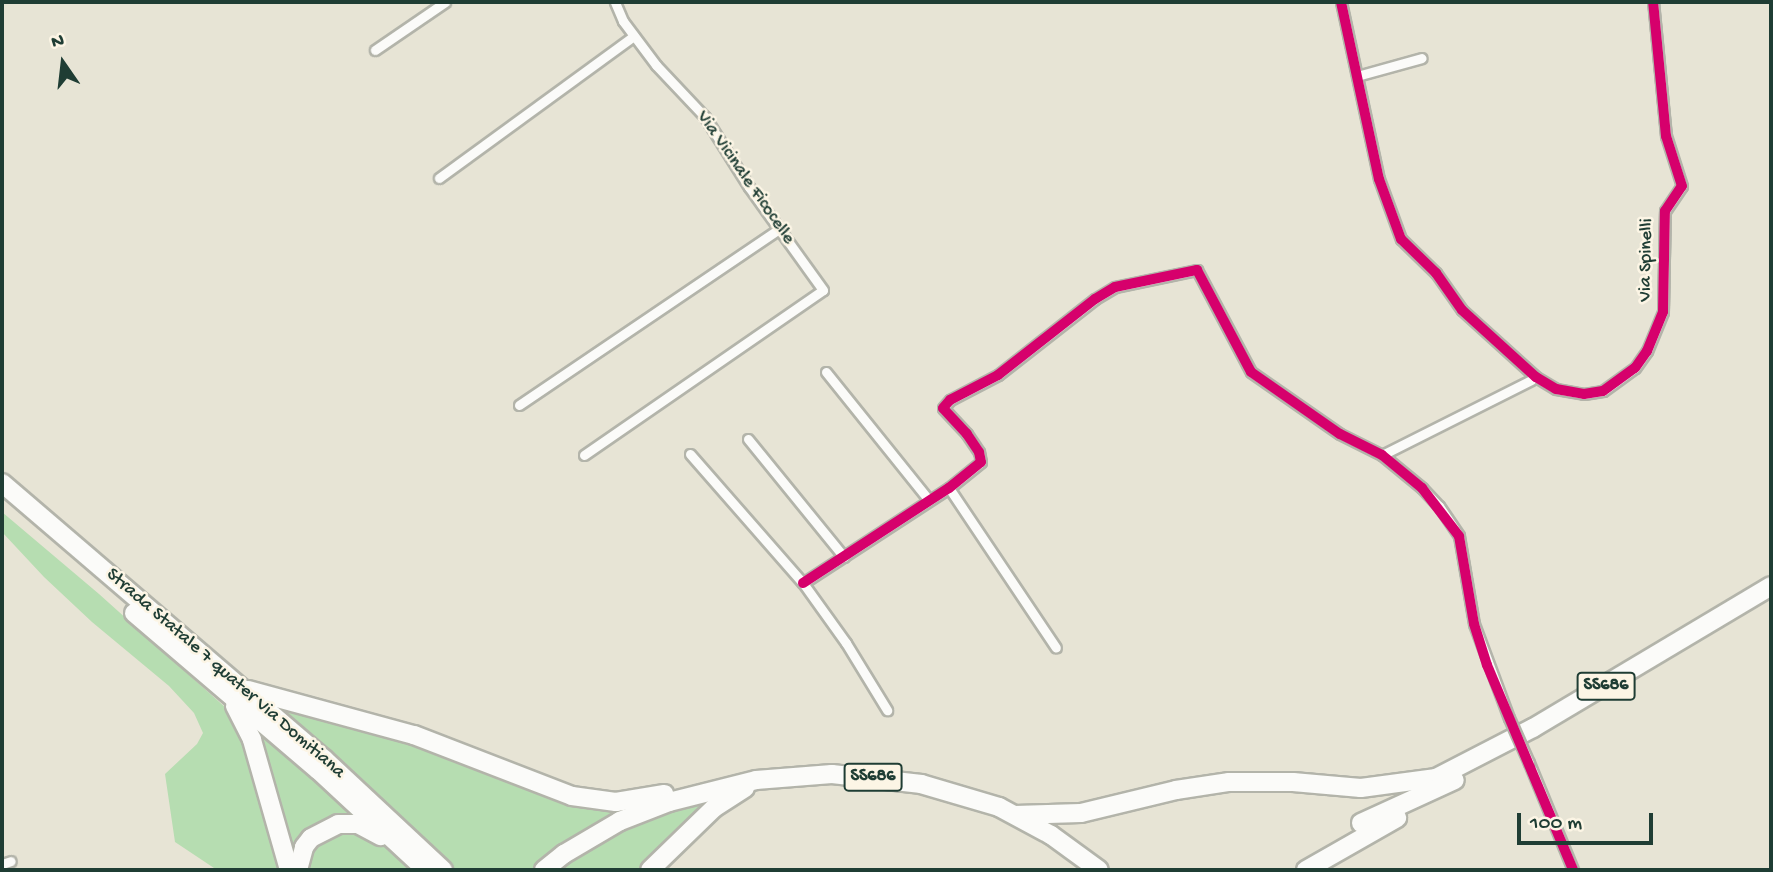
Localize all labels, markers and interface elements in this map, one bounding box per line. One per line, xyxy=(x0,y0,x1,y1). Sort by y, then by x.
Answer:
north arrow xyxy=(28,28,98,98)
text: N xyxy=(49,29,67,55)
street label: Via Vicinale Ficocelle xyxy=(690,107,800,249)
street label: Via Spinelli xyxy=(1635,218,1659,302)
street label: Strada Statale 7 quater Via Domitiana xyxy=(101,564,349,784)
road number: SS686 xyxy=(1576,672,1636,700)
road number: SS686 xyxy=(843,762,903,792)
scale bar xyxy=(1521,798,1658,842)
text: 100 m xyxy=(1530,812,1582,837)

